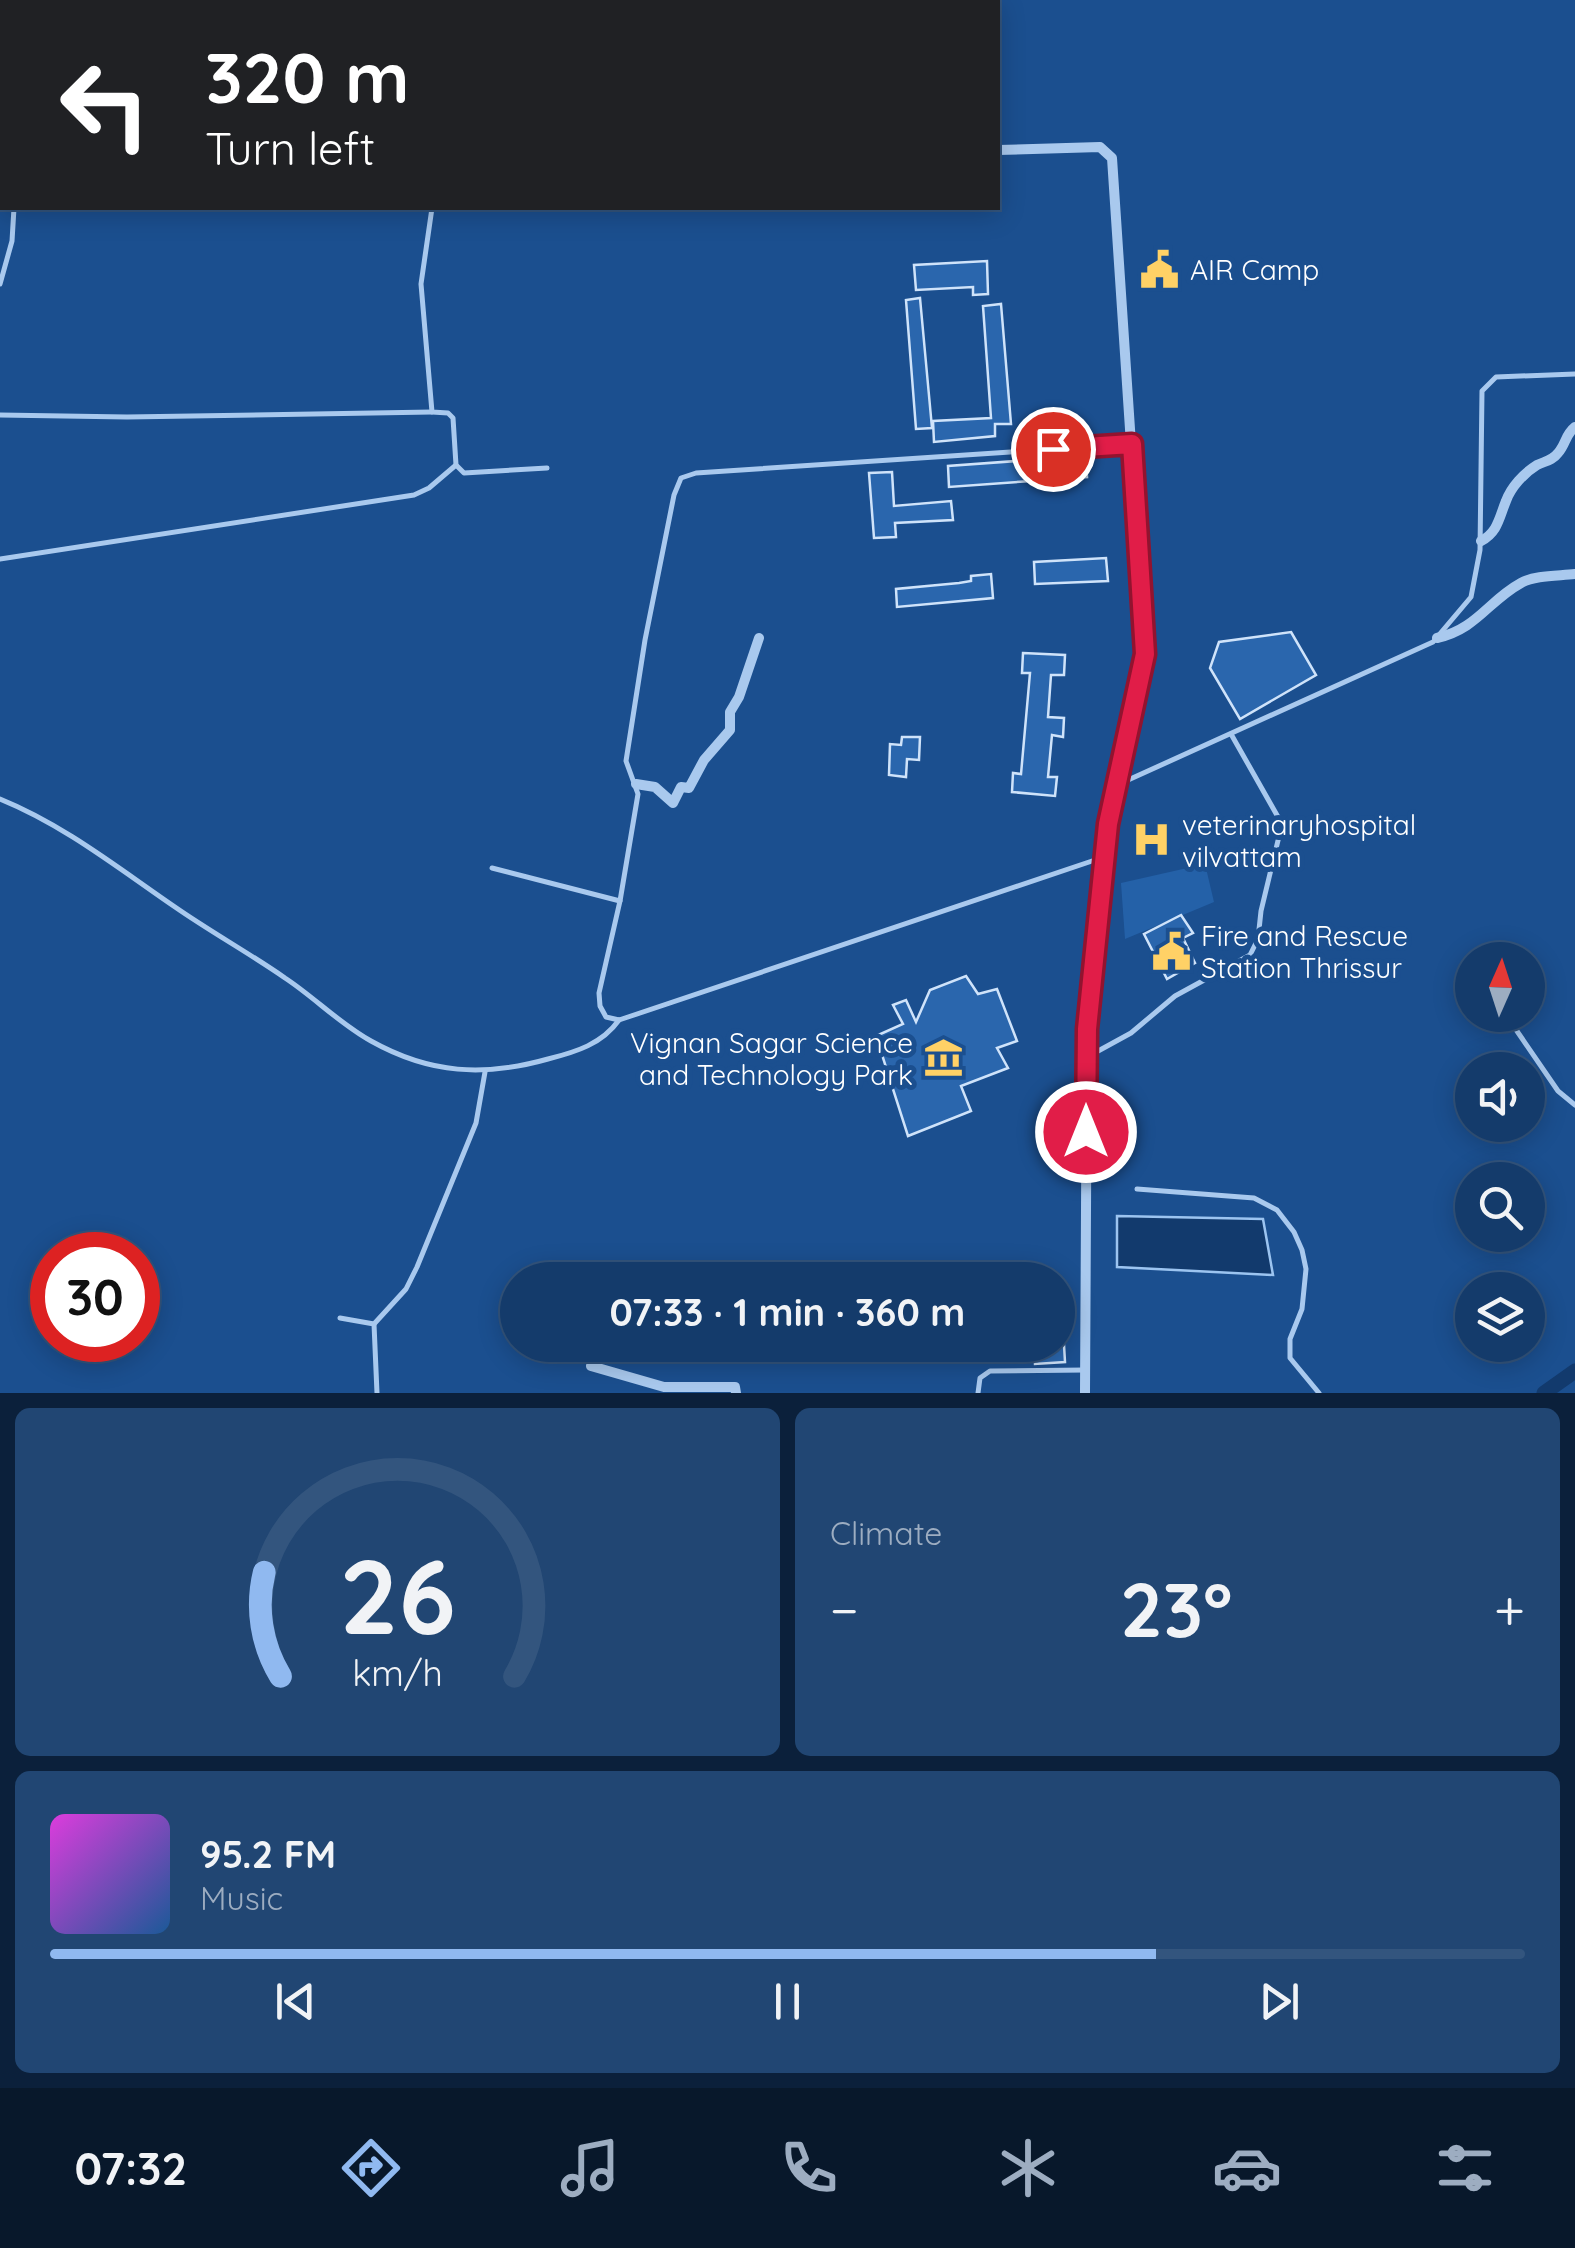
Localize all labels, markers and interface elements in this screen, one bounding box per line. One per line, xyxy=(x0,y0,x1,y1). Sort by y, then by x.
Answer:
text: 320 m xyxy=(205,33,410,121)
icon: left xyxy=(40,40,170,170)
text: Turn left xyxy=(205,120,375,176)
public building icon: AIR Camp xyxy=(1139,248,1181,290)
place label: AIR Camp xyxy=(1190,252,1319,287)
pin xyxy=(1011,407,1096,492)
icon: arrive xyxy=(1026,422,1081,477)
place label: veterinaryhospital vilvattam xyxy=(1182,807,1416,874)
hospital icon: veterinaryhospital vilvattam xyxy=(1131,819,1173,861)
place label: Fire and Rescue Station Thrissur xyxy=(1201,918,1408,985)
public building icon: Fire and Rescue Station Thrissur xyxy=(1150,930,1192,972)
north arrow xyxy=(1455,942,1545,1032)
map controls xyxy=(1455,942,1545,1362)
place label: Vignan Sagar Science and Technology Park xyxy=(630,1025,913,1092)
museum icon: Vignan Sagar Science and Technology Park xyxy=(922,1037,964,1079)
button: sound xyxy=(1455,1052,1545,1142)
position arrow xyxy=(1034,1080,1138,1184)
button: search xyxy=(1455,1162,1545,1252)
speed limit sign: 30 xyxy=(30,1232,160,1362)
button: layers xyxy=(1455,1272,1545,1362)
text: 07:33 · 1 min · 360 m xyxy=(610,1288,965,1336)
text: Climate xyxy=(830,1513,942,1553)
text: 26 xyxy=(339,1530,456,1660)
text: 23° xyxy=(1120,1562,1233,1656)
text: − xyxy=(830,1575,859,1644)
text: + xyxy=(1494,1575,1525,1644)
text: km/h xyxy=(352,1650,443,1695)
text: 95.2 FM xyxy=(200,1830,336,1878)
text: Music xyxy=(200,1878,283,1918)
icon: previous xyxy=(268,1974,323,2029)
icon: pause xyxy=(760,1974,815,2029)
icon: next xyxy=(1252,1974,1307,2029)
icon: directions xyxy=(336,2133,406,2203)
icon: music xyxy=(555,2133,625,2203)
icon: phone xyxy=(774,2133,844,2203)
icon: climate xyxy=(993,2133,1063,2203)
icon: car xyxy=(1212,2133,1282,2203)
icon: filters xyxy=(1430,2133,1500,2203)
text: 07:32 xyxy=(74,2140,187,2196)

